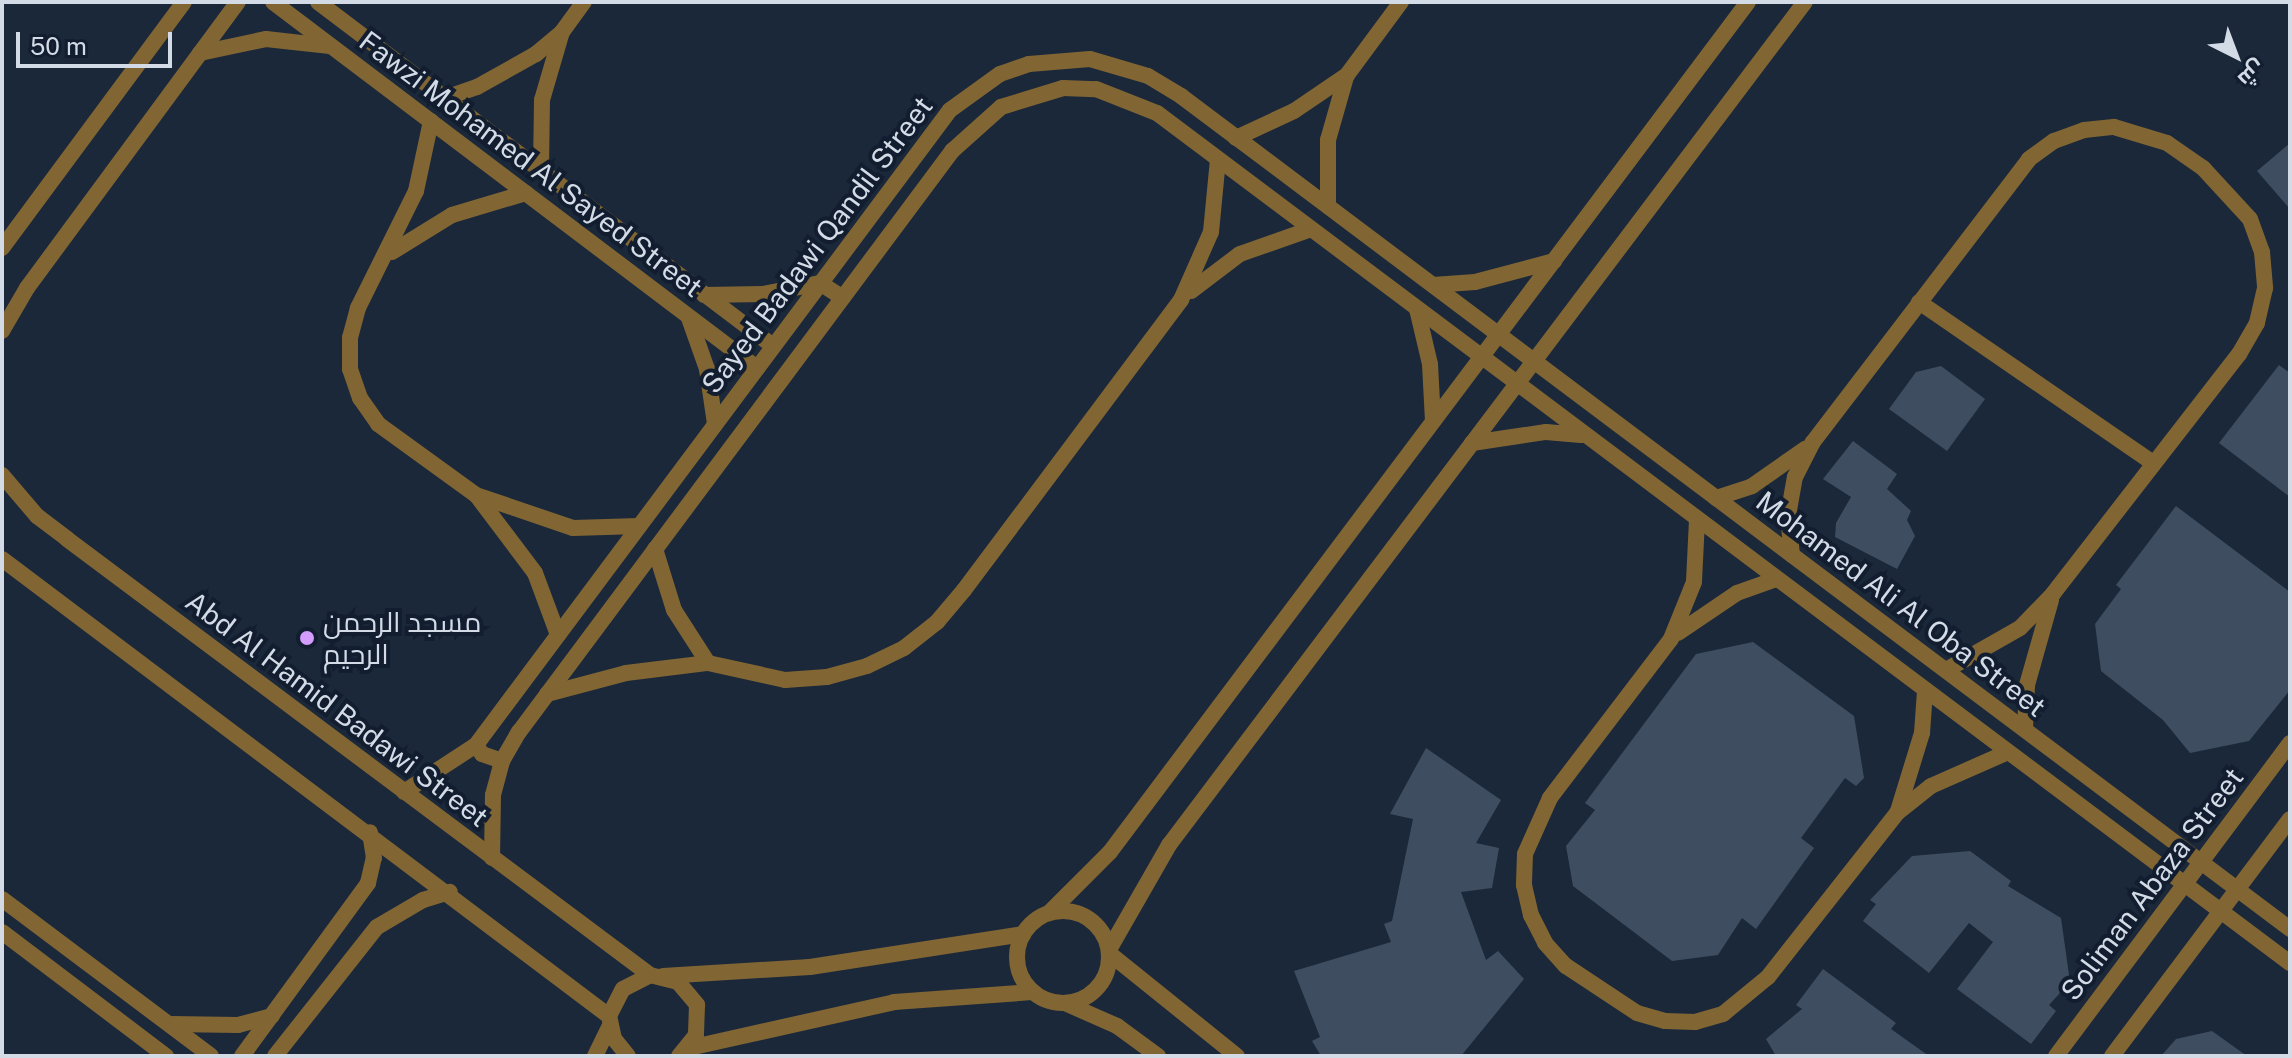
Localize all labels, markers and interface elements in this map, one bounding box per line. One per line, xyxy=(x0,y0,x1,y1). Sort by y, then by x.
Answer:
scale bar xyxy=(20,16,176,66)
north arrow xyxy=(2196,16,2276,96)
street label: Fawzi Mohamed Al Sayed Street xyxy=(353,24,709,304)
text: 50 m xyxy=(30,32,87,60)
text: ش xyxy=(2233,55,2271,93)
street label: Sayed Badawi Qandil Street xyxy=(694,90,940,400)
street label: Mohamed Ali Al Oba Street xyxy=(1750,484,2052,724)
street label: Abd Al Hamid Badawi Street xyxy=(179,584,495,834)
place label: مسجد الرحمن الرحيم xyxy=(323,605,481,671)
marker: مسجد الرحمن الرحيم xyxy=(298,629,316,647)
street label: Soliman Abaza Street xyxy=(2054,761,2250,1007)

